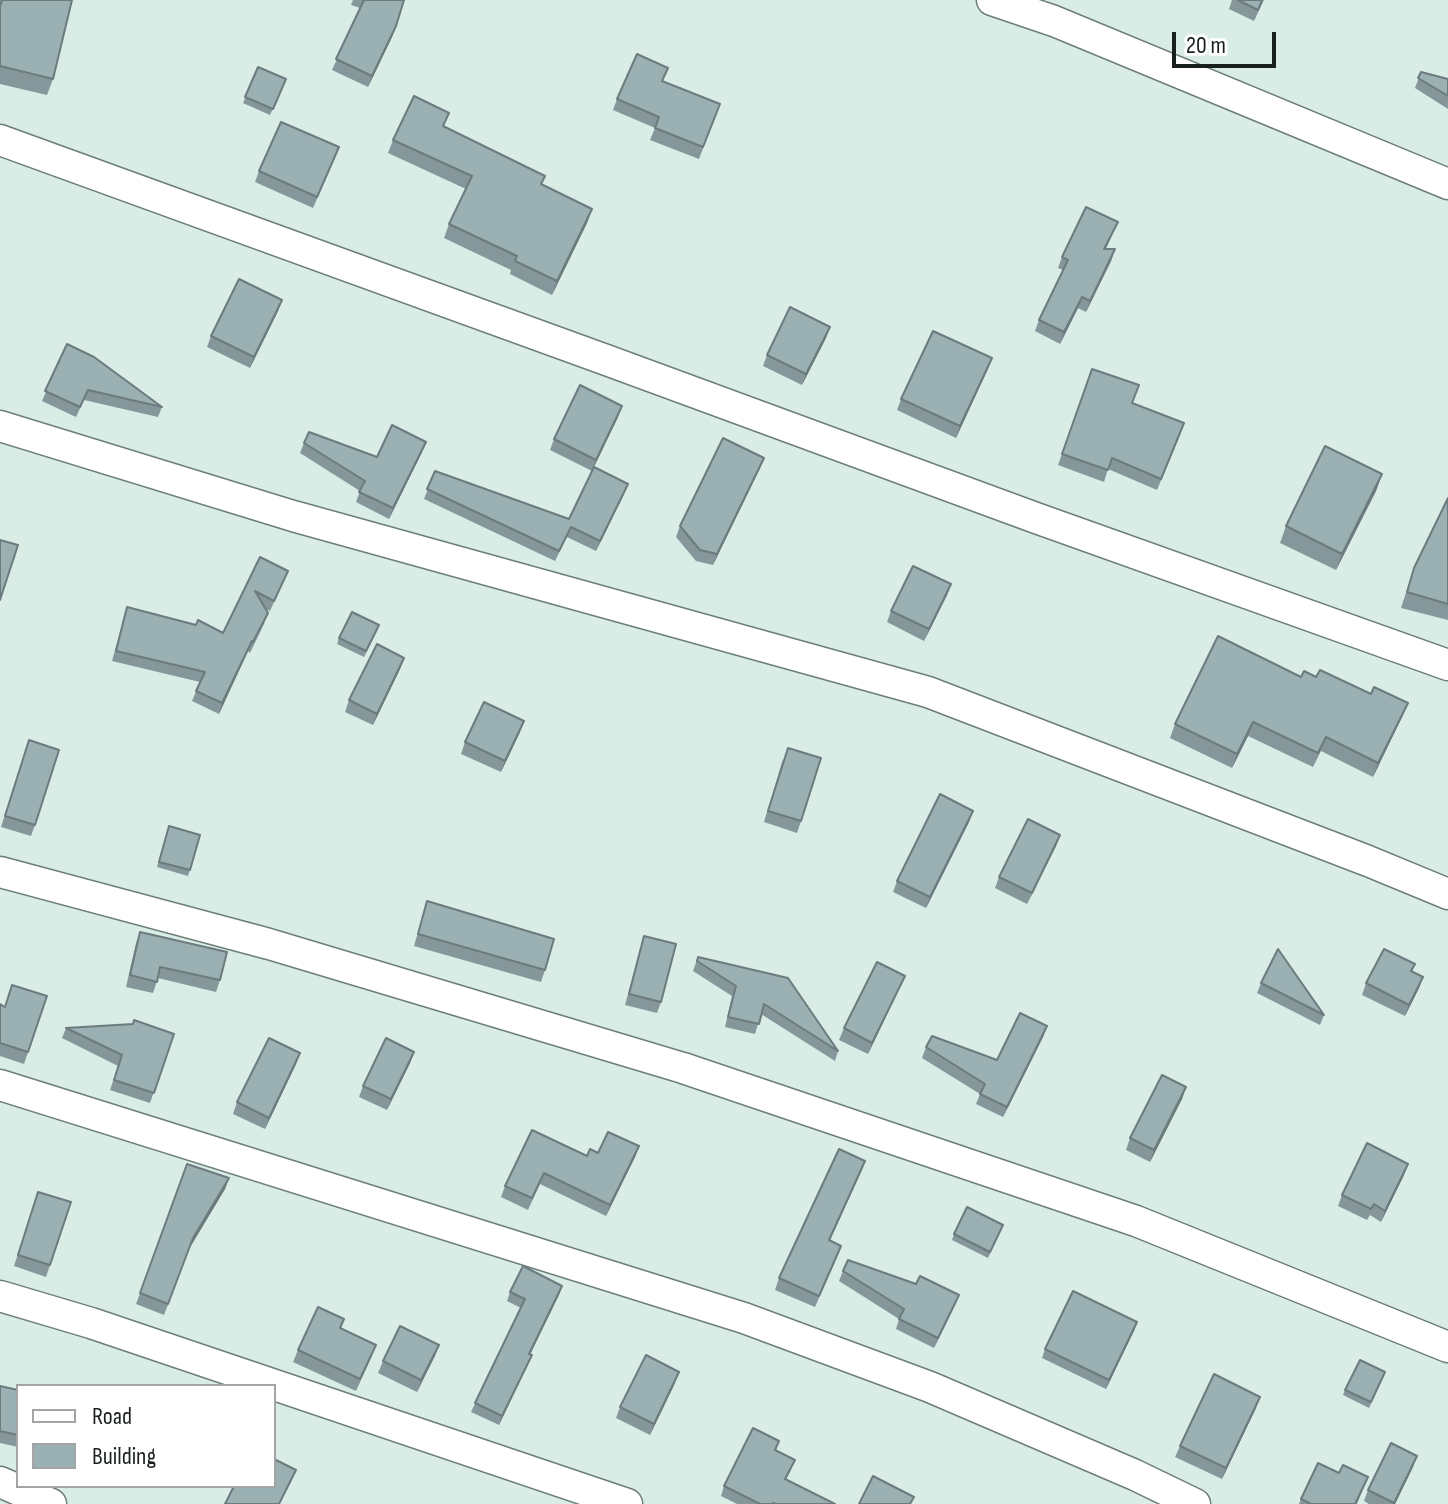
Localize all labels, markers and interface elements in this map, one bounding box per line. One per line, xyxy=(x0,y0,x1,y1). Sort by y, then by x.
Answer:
scale bar xyxy=(1176,16,1280,66)
text: 20 m xyxy=(1186,31,1226,60)
legend xyxy=(16,1384,276,1488)
text: Road xyxy=(92,1402,132,1431)
text: Building xyxy=(92,1442,156,1471)

